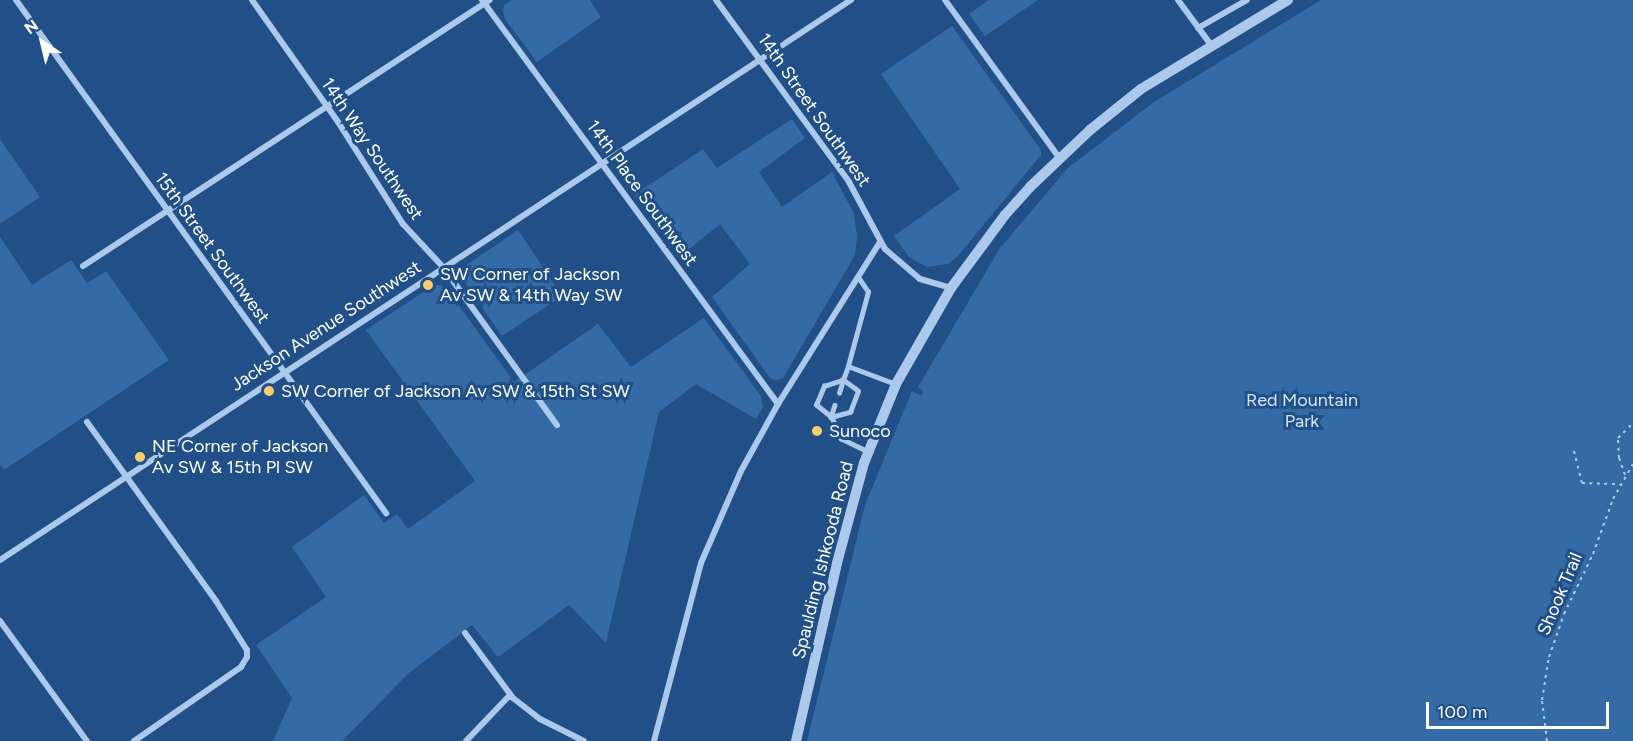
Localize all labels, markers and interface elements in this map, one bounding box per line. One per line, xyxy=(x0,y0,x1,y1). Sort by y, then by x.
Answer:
north arrow xyxy=(12,12,72,72)
text: N xyxy=(21,16,42,38)
street label: 14th Street Southwest xyxy=(753,29,875,191)
street label: 14th Way Southwest xyxy=(316,74,428,224)
street label: 14th Place Southwest xyxy=(582,116,702,270)
street label: 15th Street Southwest xyxy=(150,168,274,328)
street label: Jackson Avenue Southwest xyxy=(227,256,425,396)
place label: SW Corner of Jackson Av SW & 14th Way SW xyxy=(440,264,622,306)
marker: SW Corner of Jackson Av SW & 14th Way SW xyxy=(421,278,435,292)
place label: SW Corner of Jackson Av SW & 15th St SW xyxy=(281,380,630,402)
marker: SW Corner of Jackson Av SW & 15th St SW xyxy=(262,384,276,398)
park label: Red Mountain Park xyxy=(1246,390,1358,432)
place label: Sunoco xyxy=(829,420,891,442)
marker: Sunoco xyxy=(810,424,824,438)
place label: NE Corner of Jackson Av SW & 15th Pl SW xyxy=(152,436,328,478)
marker: NE Corner of Jackson Av SW & 15th Pl SW xyxy=(133,450,147,464)
street label: Spaulding Ishkooda Road xyxy=(788,459,858,661)
street label: Shook Trail xyxy=(1533,549,1587,639)
scale bar xyxy=(1429,690,1612,728)
text: 100 m xyxy=(1437,701,1487,723)

